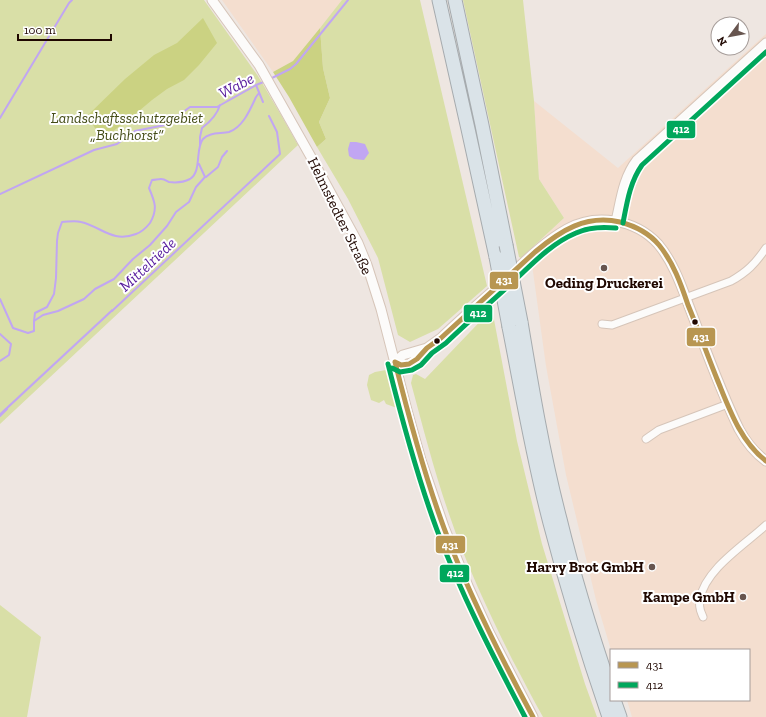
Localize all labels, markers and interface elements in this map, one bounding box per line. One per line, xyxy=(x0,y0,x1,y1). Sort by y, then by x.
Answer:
scale bar xyxy=(18,16,111,42)
north arrow xyxy=(710,16,750,56)
text: 100 m xyxy=(24,23,56,37)
text: N xyxy=(714,34,730,48)
water label: Wabe xyxy=(215,68,257,103)
park label: Landschaftsschutzgebiet „Buchhorst“ xyxy=(51,109,203,144)
line badge: 412 xyxy=(666,120,696,139)
text: 412 xyxy=(673,123,689,136)
street label: Helmstedter Straße xyxy=(304,154,376,278)
water label: Mittelriede xyxy=(115,233,180,296)
marker: Oeding Druckerei xyxy=(599,263,609,273)
line badge: 431 xyxy=(489,271,519,290)
text: 431 xyxy=(496,274,513,287)
place label: Oeding Druckerei xyxy=(545,274,663,292)
line badge: 412 xyxy=(463,304,493,323)
text: 412 xyxy=(470,307,486,320)
unlabelled marker xyxy=(690,317,700,327)
line badge: 431 xyxy=(686,327,716,347)
text: 431 xyxy=(693,331,710,344)
unlabelled marker xyxy=(432,336,442,346)
line badge: 431 xyxy=(435,535,466,554)
text: 431 xyxy=(442,539,459,552)
place label: Harry Brot GmbH xyxy=(526,558,644,576)
marker: Harry Brot GmbH xyxy=(647,562,657,572)
line badge: 412 xyxy=(439,564,470,583)
text: 412 xyxy=(447,567,463,580)
place label: Kampe GmbH xyxy=(643,588,735,606)
marker: Kampe GmbH xyxy=(738,592,748,602)
legend xyxy=(610,649,750,701)
text: 431 xyxy=(646,658,663,672)
text: 412 xyxy=(646,678,663,692)

